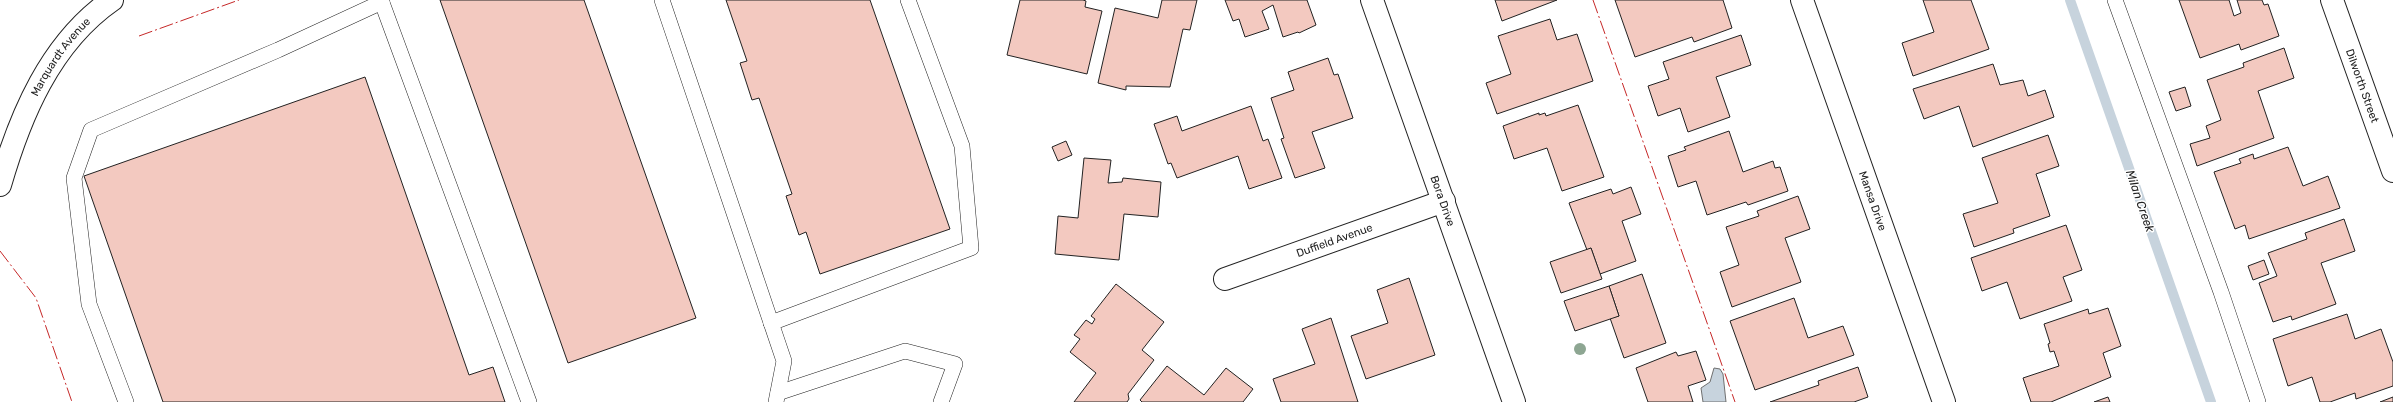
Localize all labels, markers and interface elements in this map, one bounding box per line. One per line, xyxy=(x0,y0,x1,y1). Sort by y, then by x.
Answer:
street label: Marquardt Avenue xyxy=(28,15,93,98)
street label: Dilworth Street xyxy=(2343,47,2382,125)
water label: Milan Creek xyxy=(2123,168,2157,235)
street label: Mansa Drive xyxy=(1856,169,1889,233)
street label: Bora Drive xyxy=(1428,174,1457,228)
street label: Duffield Avenue xyxy=(1295,221,1374,260)

